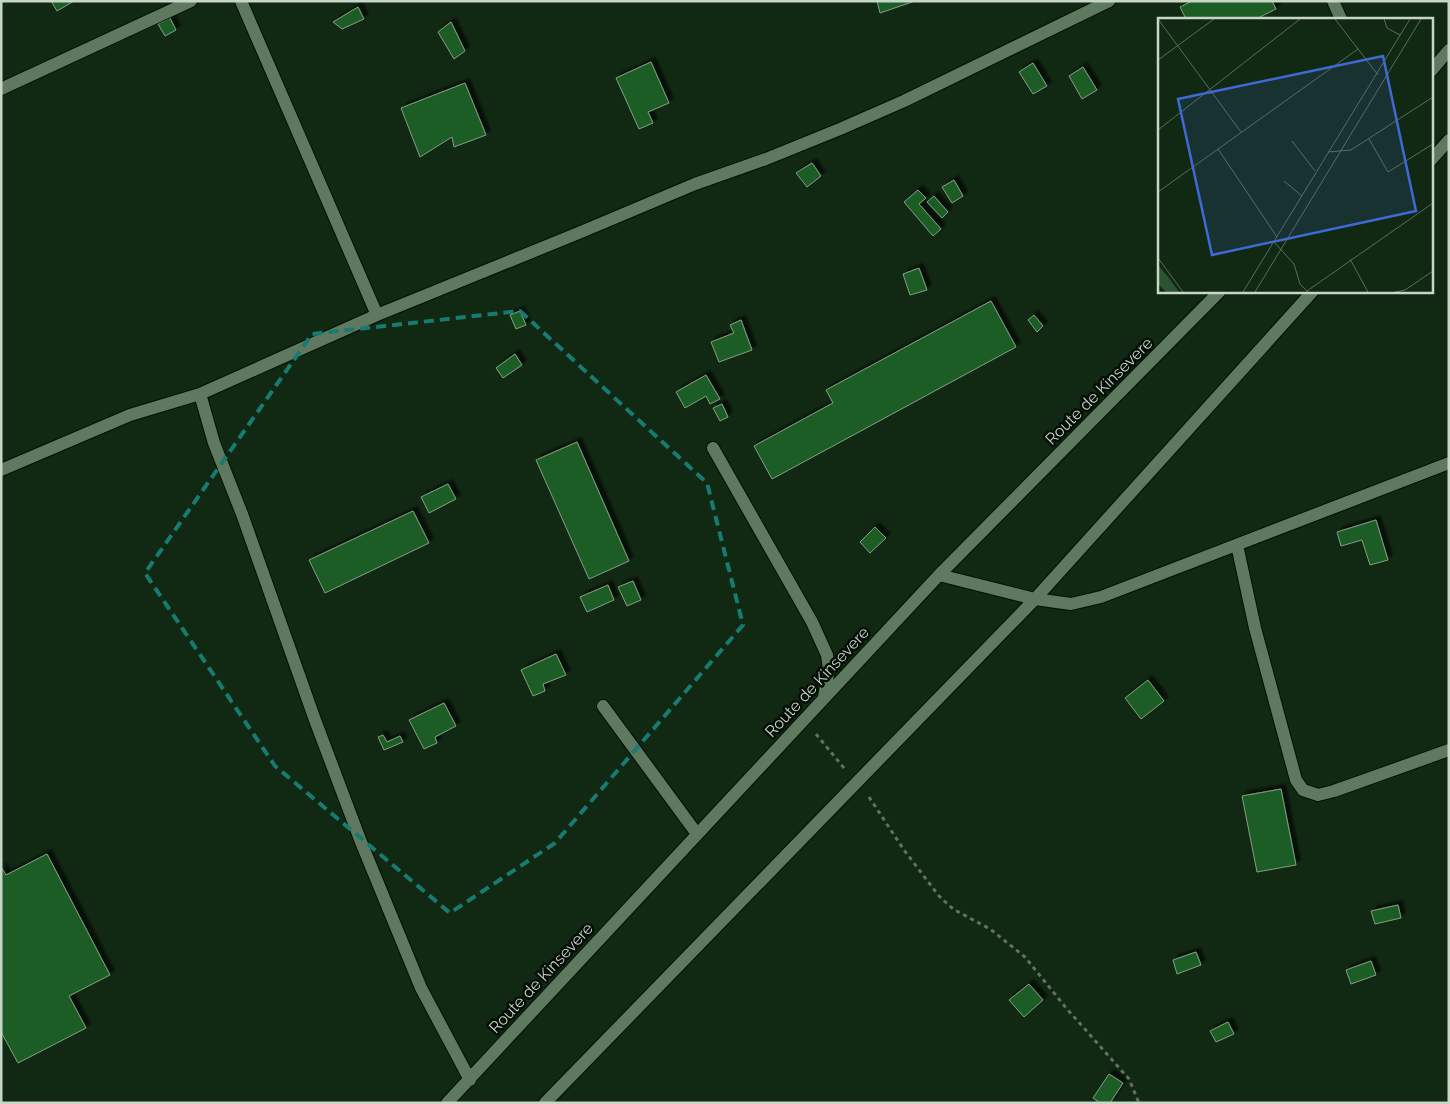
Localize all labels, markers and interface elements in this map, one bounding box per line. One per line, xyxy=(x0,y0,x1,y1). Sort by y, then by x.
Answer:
inset map xyxy=(1158,18,1432,292)
street label: Route de Kinsevere xyxy=(1041,333,1157,449)
street label: Route de Kinsevere xyxy=(761,623,873,741)
street label: Route de Kinsevere xyxy=(485,919,597,1037)

